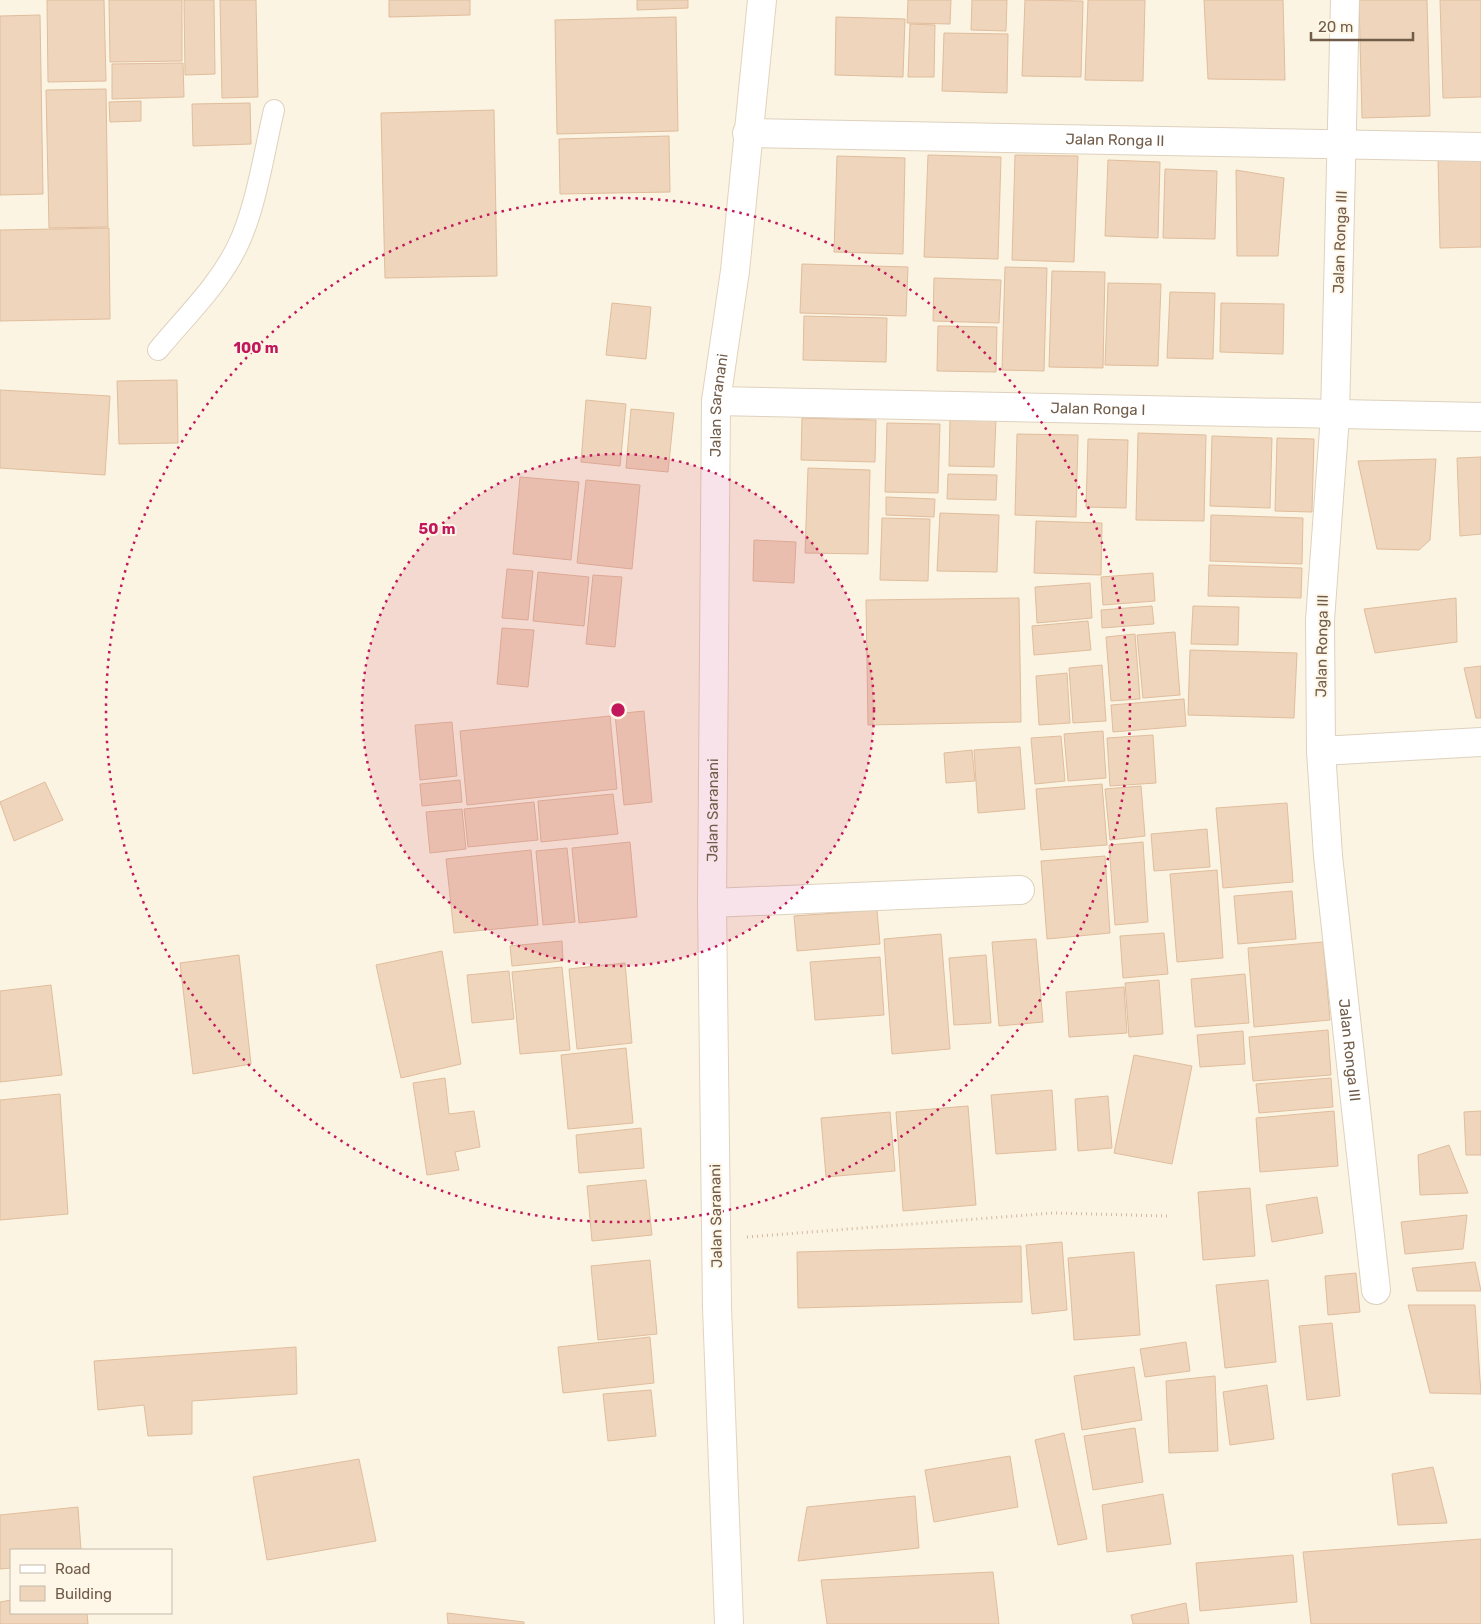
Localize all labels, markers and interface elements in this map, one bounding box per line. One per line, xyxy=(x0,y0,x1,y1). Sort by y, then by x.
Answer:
scale bar xyxy=(1311,10,1414,42)
text: 20 m xyxy=(1318,18,1353,36)
street label: Jalan Ronga II xyxy=(1065,130,1165,150)
street label: Jalan Ronga III xyxy=(1329,190,1351,294)
text: 100 m xyxy=(234,339,278,357)
street label: Jalan Saranani xyxy=(707,352,732,457)
street label: Jalan Ronga I xyxy=(1050,399,1146,419)
text: 50 m xyxy=(419,520,455,538)
street label: Jalan Ronga III xyxy=(1312,594,1332,698)
centre of rings xyxy=(609,701,627,719)
street label: Jalan Saranani xyxy=(703,758,722,862)
street label: Jalan Ronga III xyxy=(1335,998,1364,1102)
street label: Jalan Saranani xyxy=(706,1164,726,1268)
legend xyxy=(10,1549,172,1614)
text: Road xyxy=(55,1560,91,1578)
text: Building xyxy=(55,1585,112,1603)

